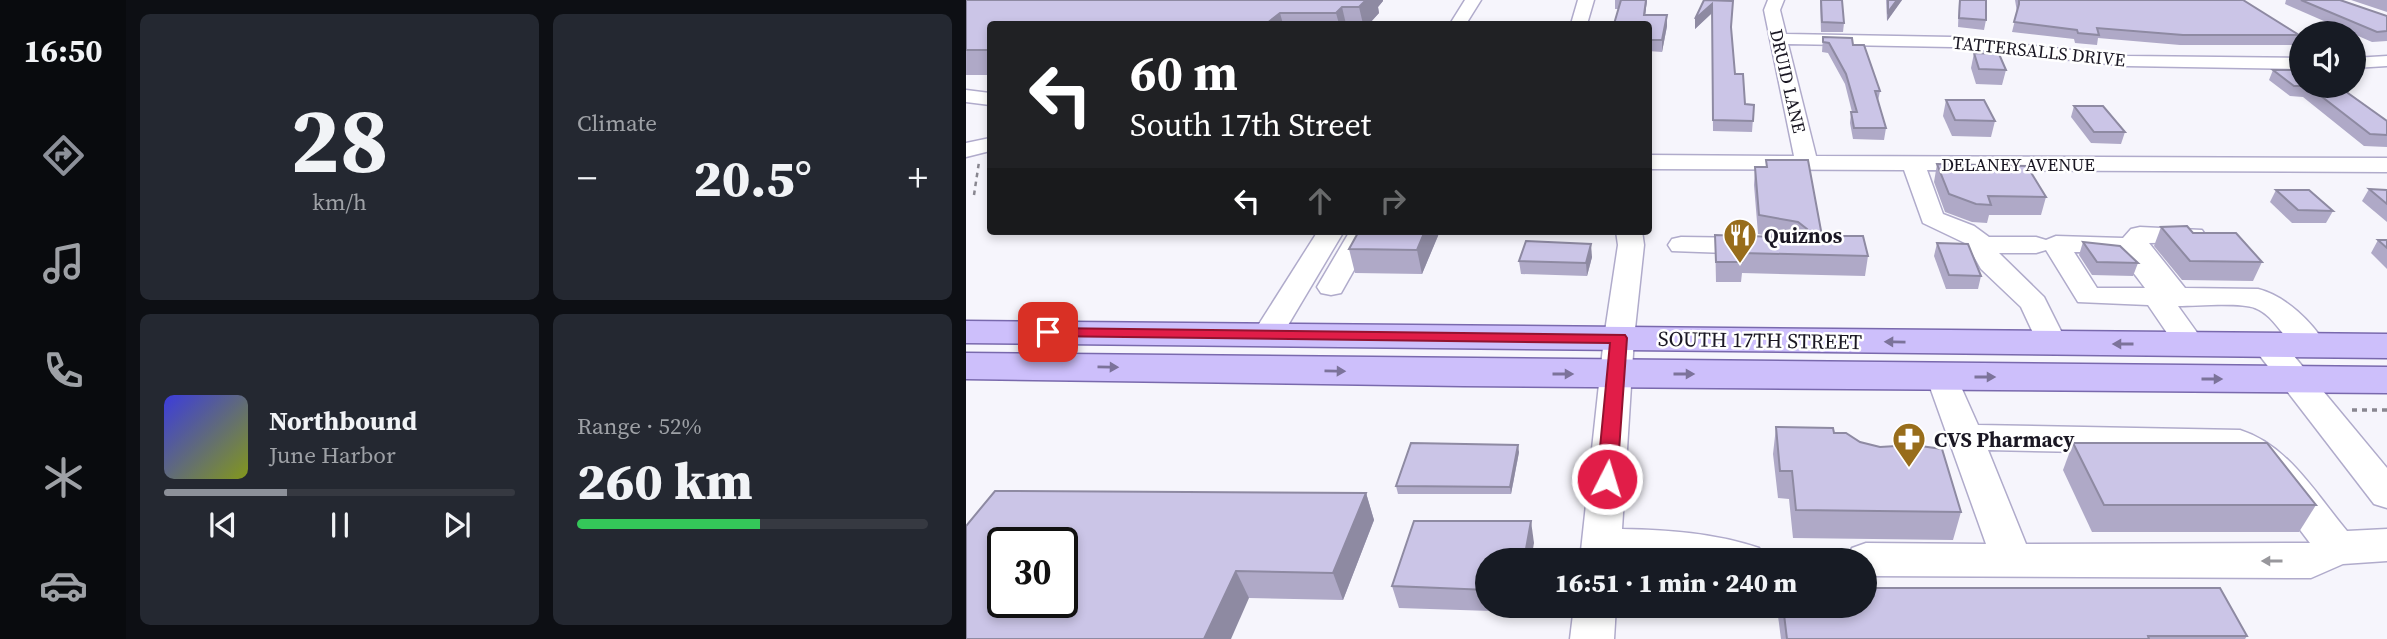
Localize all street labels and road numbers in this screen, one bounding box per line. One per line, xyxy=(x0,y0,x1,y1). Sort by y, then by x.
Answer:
street label: DRUID LANE xyxy=(1764,26,1812,136)
street label: TATTERSALLS DRIVE xyxy=(1951,30,2127,73)
street label: DELANEY AVENUE xyxy=(1941,152,2095,177)
street label: SOUTH 17TH STREET xyxy=(1658,324,1863,356)

